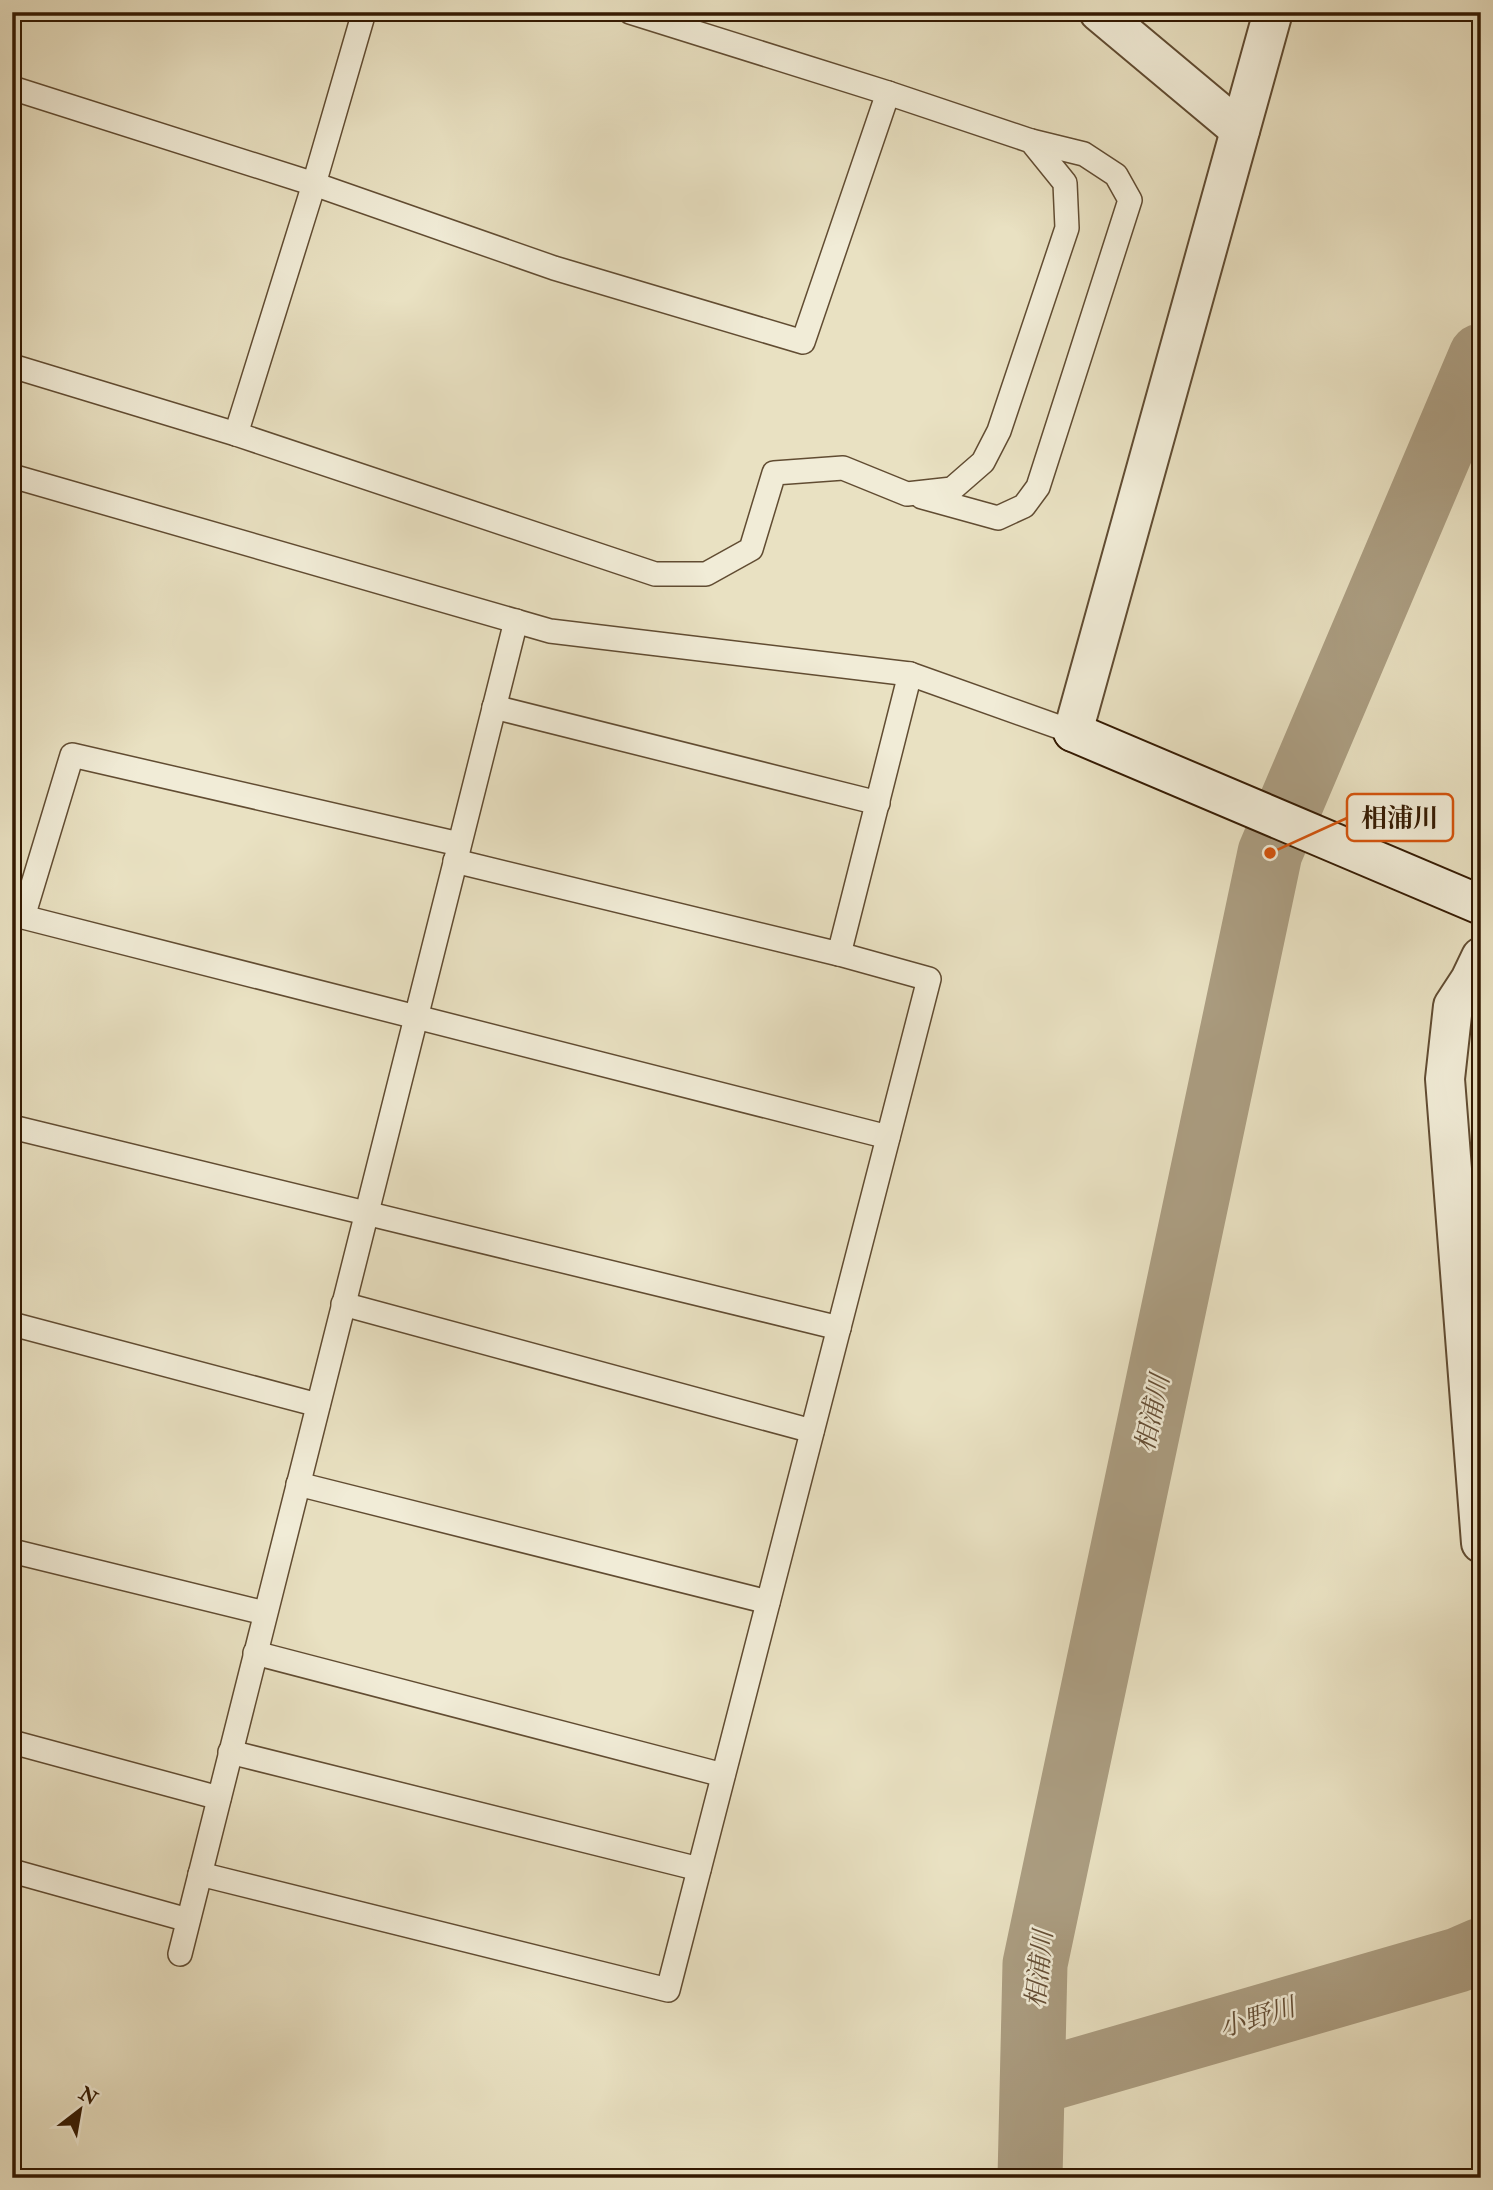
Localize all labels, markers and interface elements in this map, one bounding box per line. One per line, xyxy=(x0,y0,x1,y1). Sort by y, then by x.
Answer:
callout: 相浦川 xyxy=(1347,794,1453,841)
text: 相浦川 xyxy=(1361,803,1439,835)
water label: 相浦川 xyxy=(1129,1369,1177,1455)
water label: 相浦川 xyxy=(1020,1926,1060,2010)
water label: 小野川 xyxy=(1215,1990,1302,2045)
north arrow xyxy=(46,2074,116,2144)
text: N xyxy=(74,2081,103,2111)

